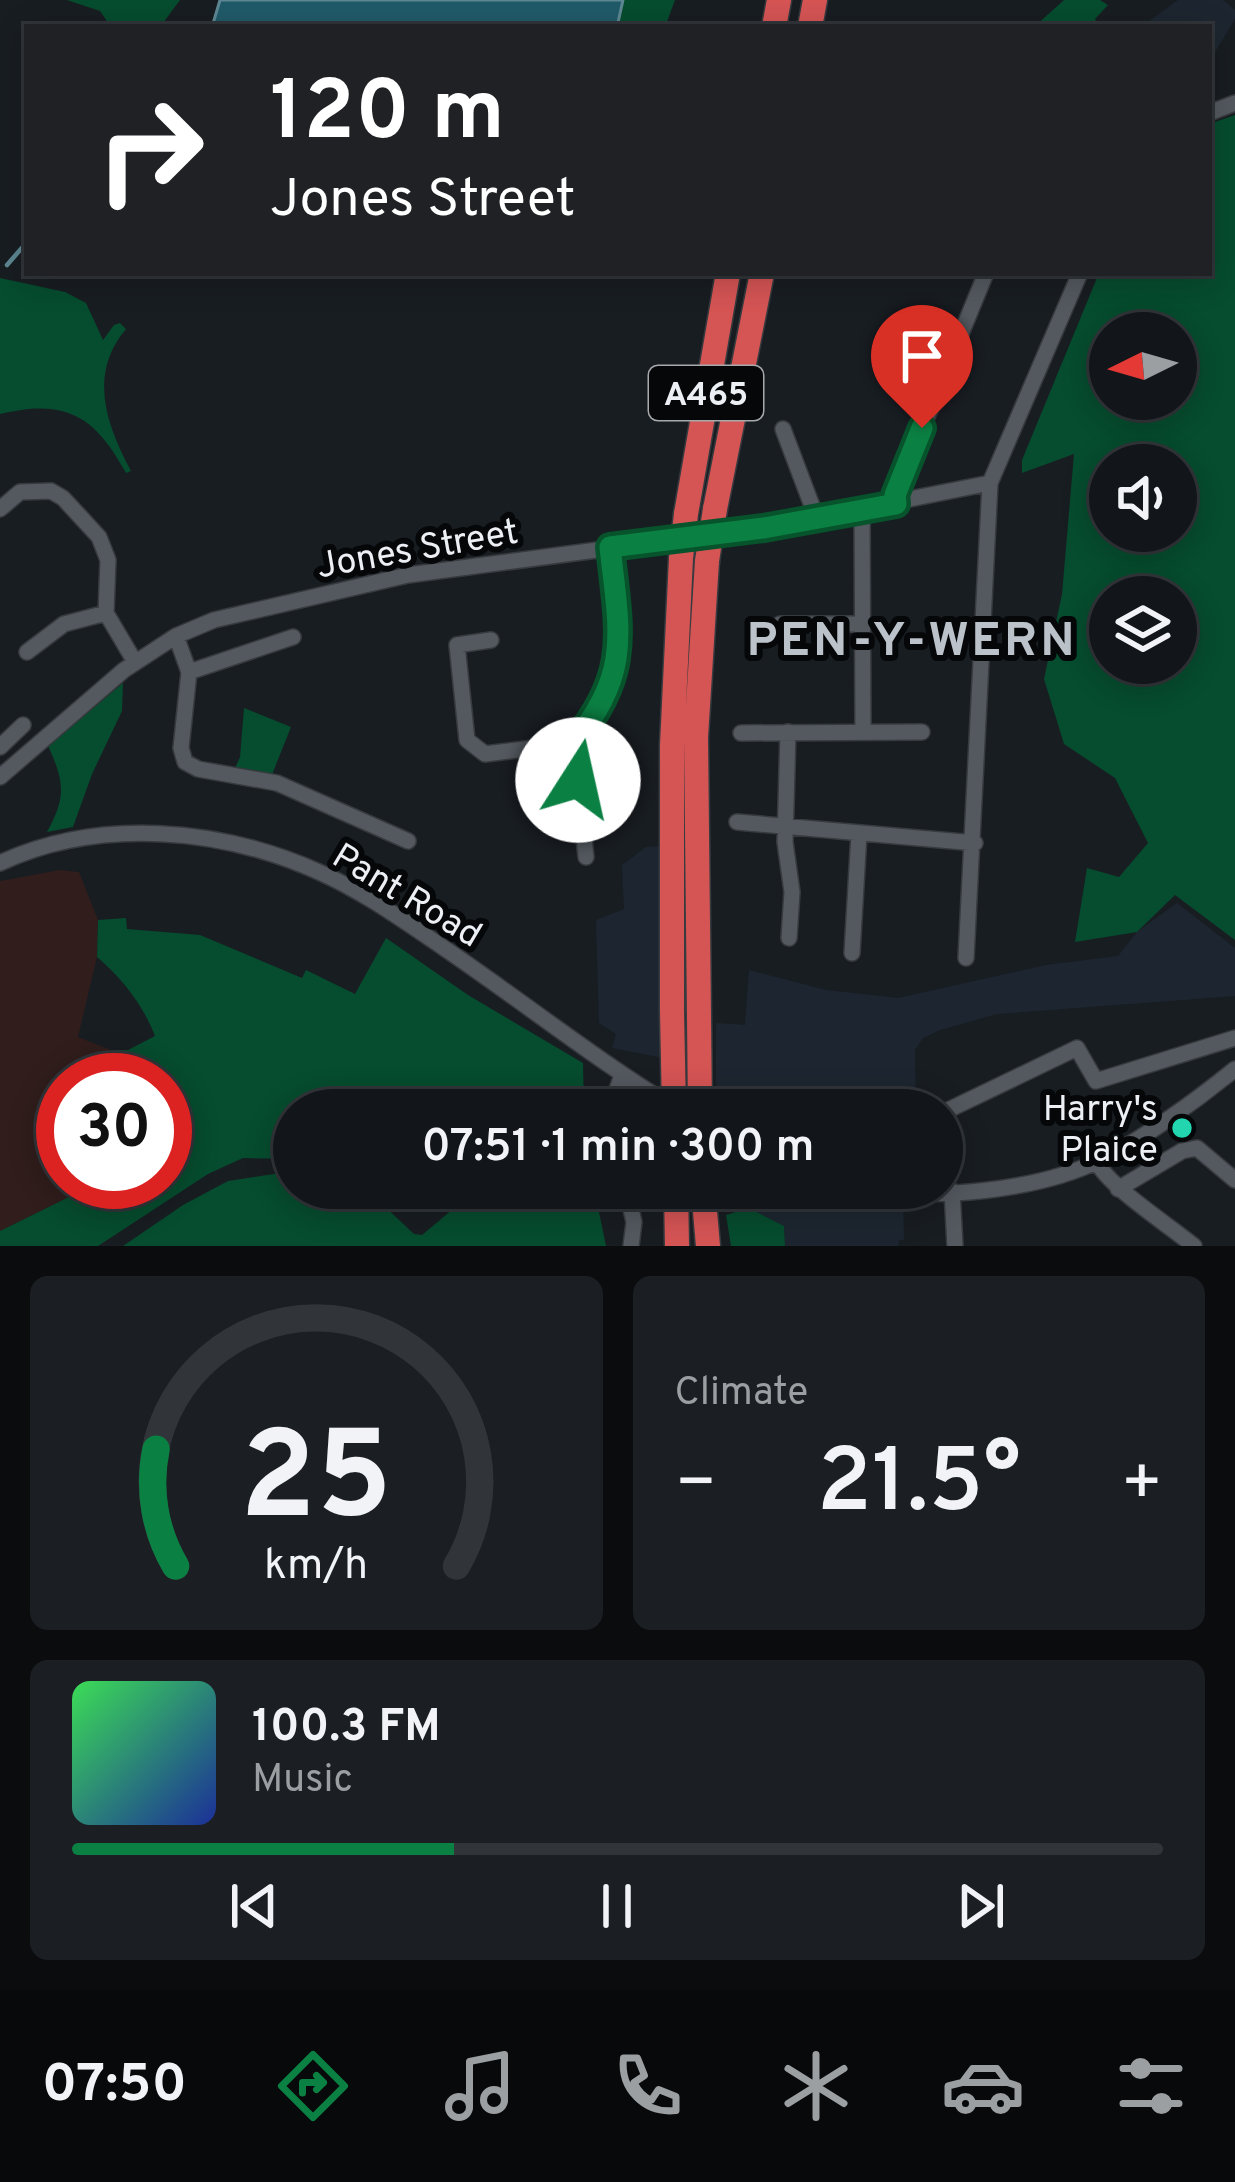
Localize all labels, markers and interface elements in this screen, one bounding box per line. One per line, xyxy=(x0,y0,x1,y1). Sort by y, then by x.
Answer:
text: 120 m xyxy=(270,63,505,169)
icon: right xyxy=(72,72,228,228)
text: Jones Street xyxy=(270,167,576,236)
pin xyxy=(871,305,973,428)
north arrow xyxy=(1089,312,1197,420)
map controls xyxy=(1089,312,1197,684)
icon: arrive xyxy=(889,323,955,389)
road number: A465 xyxy=(649,366,763,420)
button: sound xyxy=(1089,444,1197,552)
street label: Jones Street xyxy=(313,511,522,591)
button: layers xyxy=(1089,576,1197,684)
district label: PEN-Y-WERN xyxy=(746,613,1078,673)
position arrow xyxy=(515,717,641,843)
street label: Pant Road xyxy=(323,835,489,960)
speed limit sign: 30 xyxy=(36,1053,192,1209)
place label: Harry's Plaice xyxy=(1043,1088,1158,1175)
marker: Harry's Plaice xyxy=(1169,1115,1195,1141)
text: 07:51 · 1 min · 300 m xyxy=(422,1120,814,1177)
text: Climate xyxy=(675,1370,808,1419)
text: 25 xyxy=(240,1405,393,1563)
text: 21.5° xyxy=(817,1430,1021,1543)
text: − xyxy=(675,1445,717,1528)
text: + xyxy=(1120,1445,1163,1528)
text: km/h xyxy=(264,1540,368,1594)
text: 100.3 FM xyxy=(252,1700,441,1757)
text: Music xyxy=(252,1757,353,1806)
icon: previous xyxy=(221,1873,287,1939)
icon: pause xyxy=(584,1873,650,1939)
icon: next xyxy=(948,1873,1014,1939)
icon: directions xyxy=(271,2044,355,2128)
icon: music xyxy=(438,2044,522,2128)
icon: phone xyxy=(606,2044,690,2128)
icon: climate xyxy=(774,2044,858,2128)
icon: car xyxy=(941,2044,1025,2128)
icon: filters xyxy=(1109,2044,1193,2128)
text: 07:50 xyxy=(42,2052,187,2121)

